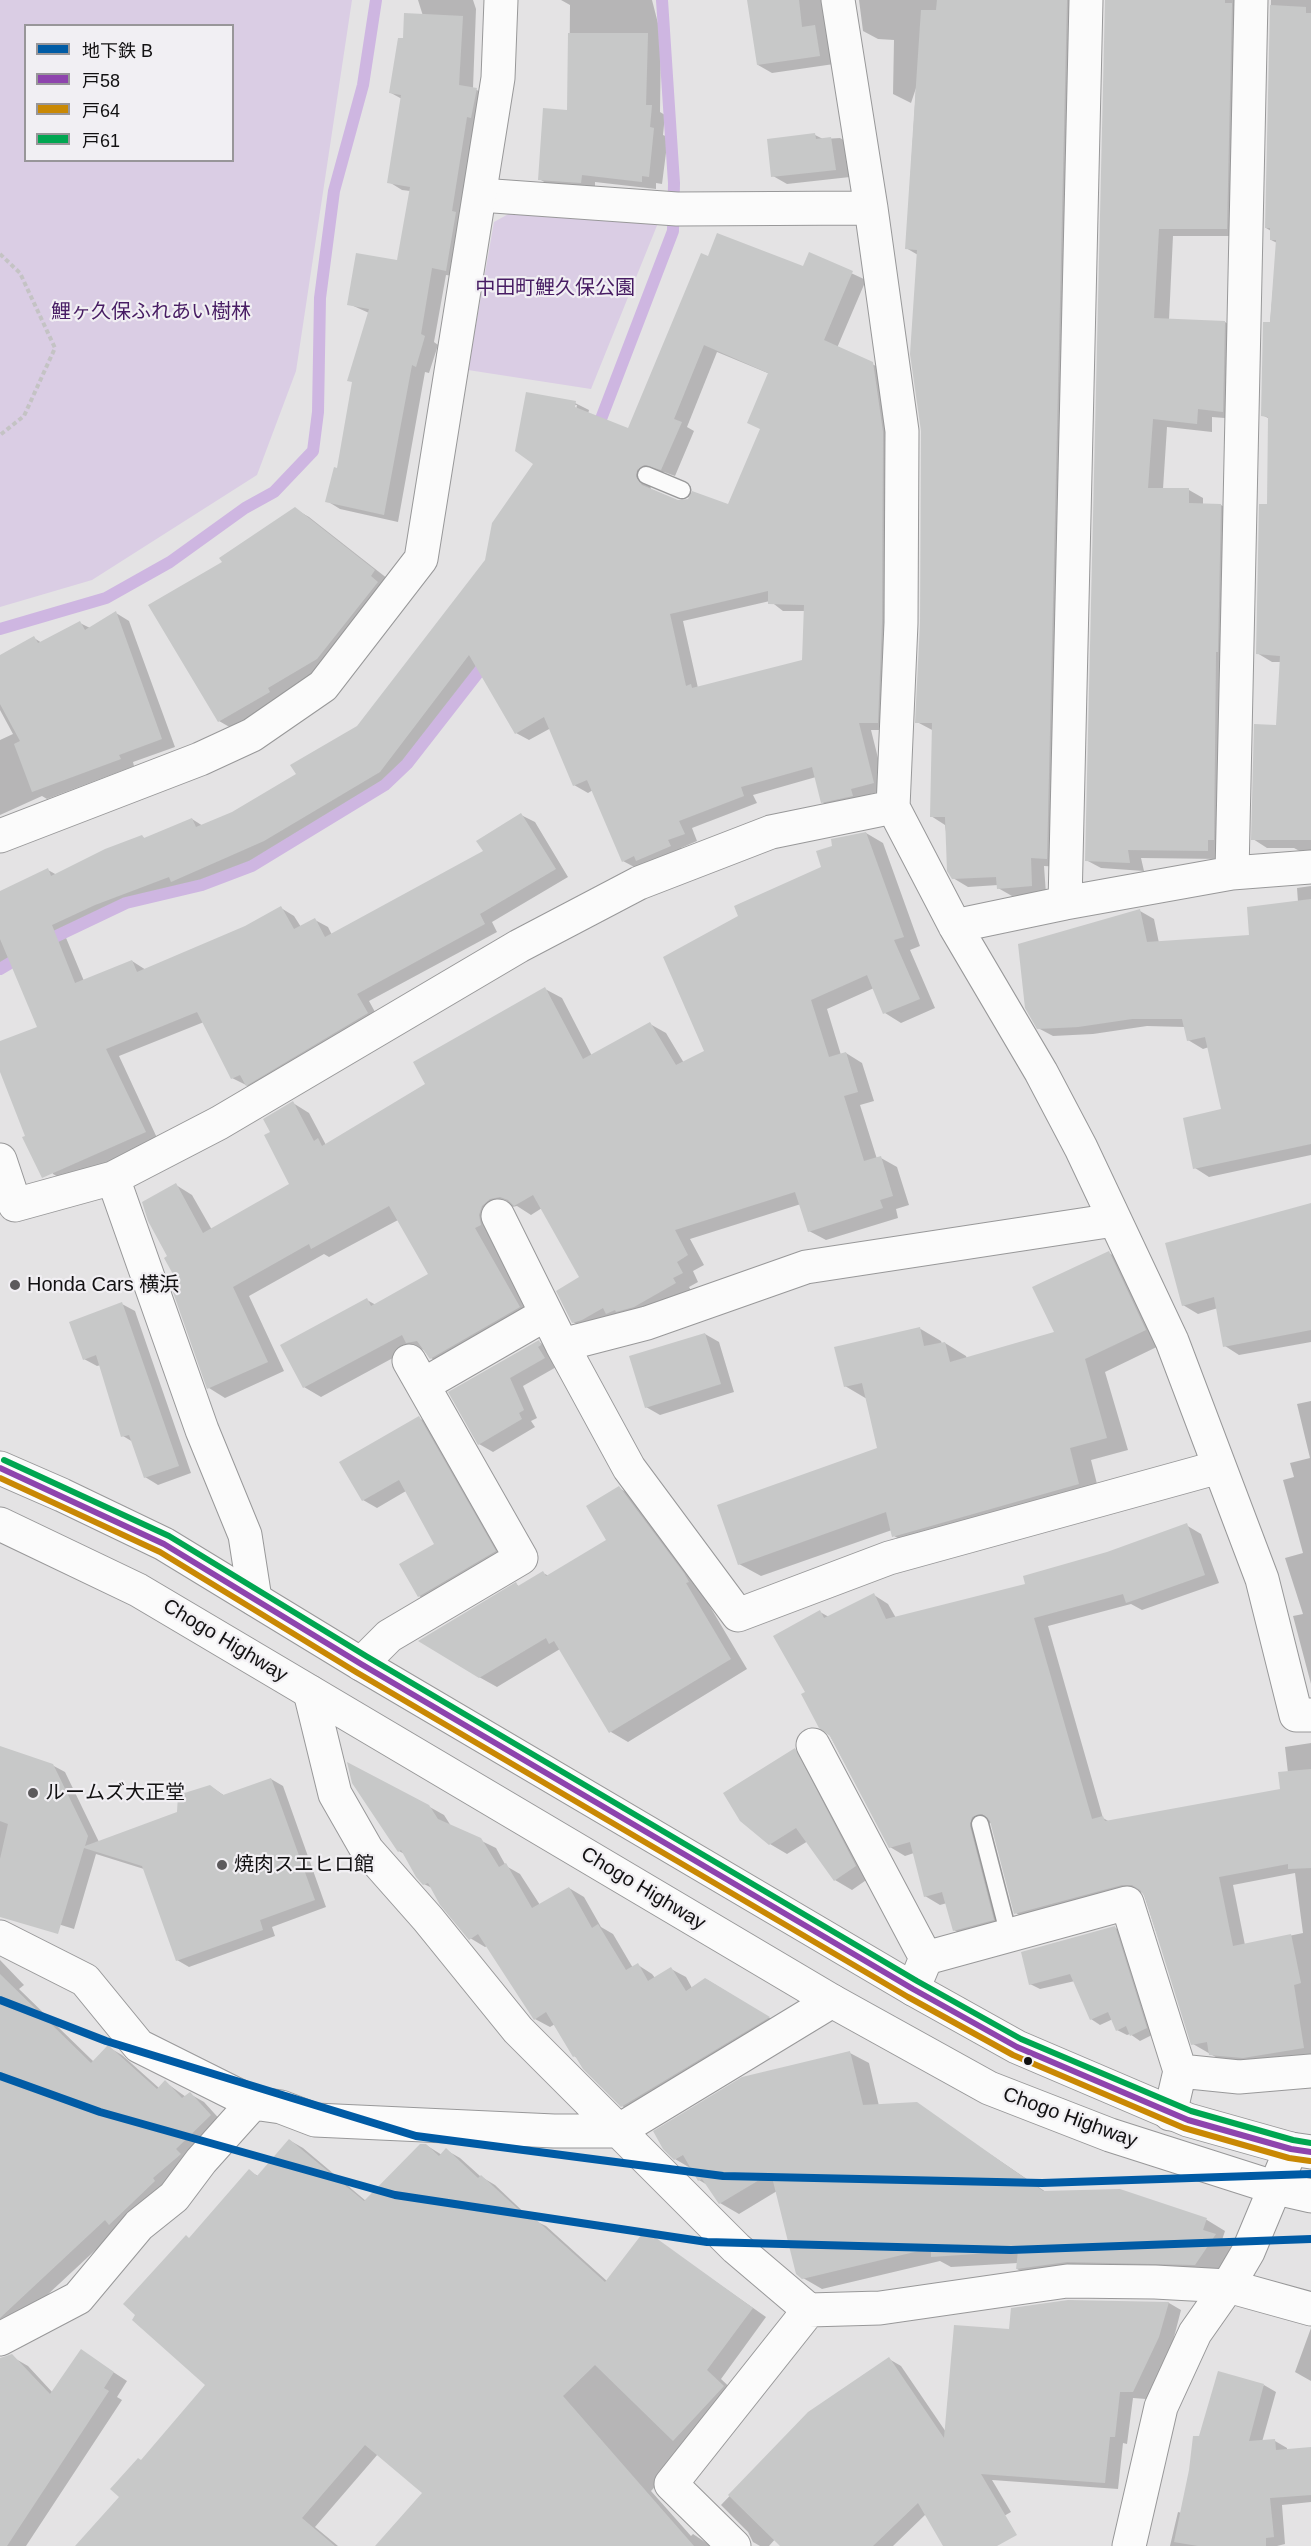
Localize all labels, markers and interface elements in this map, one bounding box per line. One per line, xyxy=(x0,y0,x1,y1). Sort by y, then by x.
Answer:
legend xyxy=(24,24,234,162)
text: 地下鉄 B xyxy=(82,41,153,61)
text: 戸58 xyxy=(82,71,120,91)
text: 戸64 xyxy=(82,101,120,121)
text: 戸61 xyxy=(82,131,120,151)
park label: 中田町鯉久保公園 xyxy=(475,276,635,300)
park label: 鯉ヶ久保ふれあい樹林 xyxy=(51,300,251,324)
place label: Honda Cars 横浜 xyxy=(27,1273,179,1297)
marker: Honda Cars 横浜 xyxy=(8,1278,22,1292)
street label: Chogo Highway xyxy=(158,1594,292,1688)
place label: ルームズ大正堂 xyxy=(45,1781,185,1805)
marker: ルームズ大正堂 xyxy=(26,1786,40,1800)
street label: Chogo Highway xyxy=(576,1842,710,1936)
place label: 焼肉スエヒロ館 xyxy=(234,1853,374,1877)
marker: 焼肉スエヒロ館 xyxy=(215,1858,229,1872)
unlabelled marker xyxy=(1022,2055,1034,2067)
street label: Chogo Highway xyxy=(1000,2083,1140,2153)

